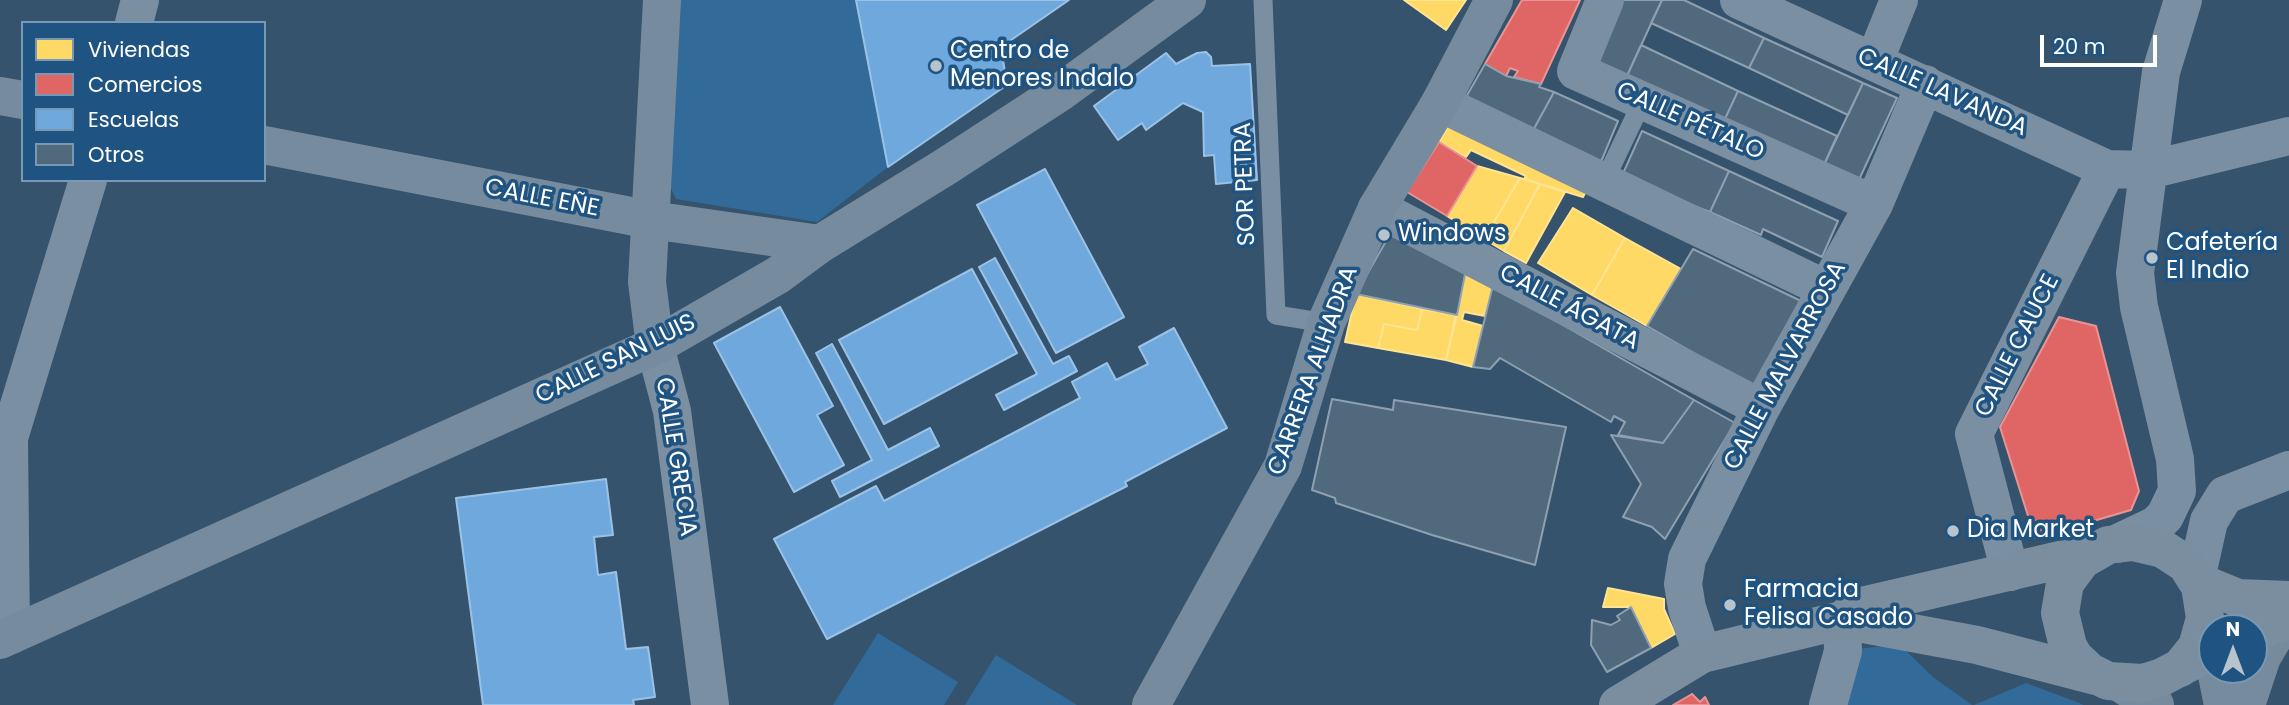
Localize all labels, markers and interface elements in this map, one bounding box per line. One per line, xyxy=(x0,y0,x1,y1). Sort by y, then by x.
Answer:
legend xyxy=(21,21,266,182)
scale bar xyxy=(2044,21,2161,65)
text: 20 m xyxy=(2053,32,2106,61)
text: Viviendas xyxy=(88,35,190,64)
place label: Centro de Menores Indalo xyxy=(950,38,1134,94)
street label: CALLE LAVANDA xyxy=(1852,43,2032,143)
marker: Centro de Menores Indalo xyxy=(928,58,944,74)
text: Comercios xyxy=(88,70,202,99)
street label: CALLE PÉTALO xyxy=(1612,77,1768,167)
text: Escuelas xyxy=(88,105,179,134)
street label: SOR PETRA xyxy=(1229,122,1263,246)
text: Otros xyxy=(88,140,144,169)
street label: CALLE EÑE xyxy=(482,174,602,224)
place label: Windows xyxy=(1398,221,1506,249)
marker: Windows xyxy=(1376,227,1392,243)
place label: Cafetería El Indio xyxy=(2166,230,2278,286)
marker: Cafetería El Indio xyxy=(2144,250,2160,266)
street label: CALLE MALVARROSA xyxy=(1719,257,1853,475)
street label: CALLE ÁGATA xyxy=(1494,259,1644,357)
street label: CARRERA ALHADRA xyxy=(1263,263,1365,479)
street label: CALLE CAUCE xyxy=(1970,270,2066,422)
street label: CALLE SAN LUIS xyxy=(531,309,701,411)
street label: CALLE GRECIA xyxy=(648,376,702,538)
place label: Dia Market xyxy=(1967,517,2094,545)
marker: Dia Market xyxy=(1945,523,1961,539)
place label: Farmacia Felisa Casado xyxy=(1744,577,1913,633)
marker: Farmacia Felisa Casado xyxy=(1722,597,1738,613)
north arrow xyxy=(2198,614,2268,684)
text: N xyxy=(2226,616,2240,643)

